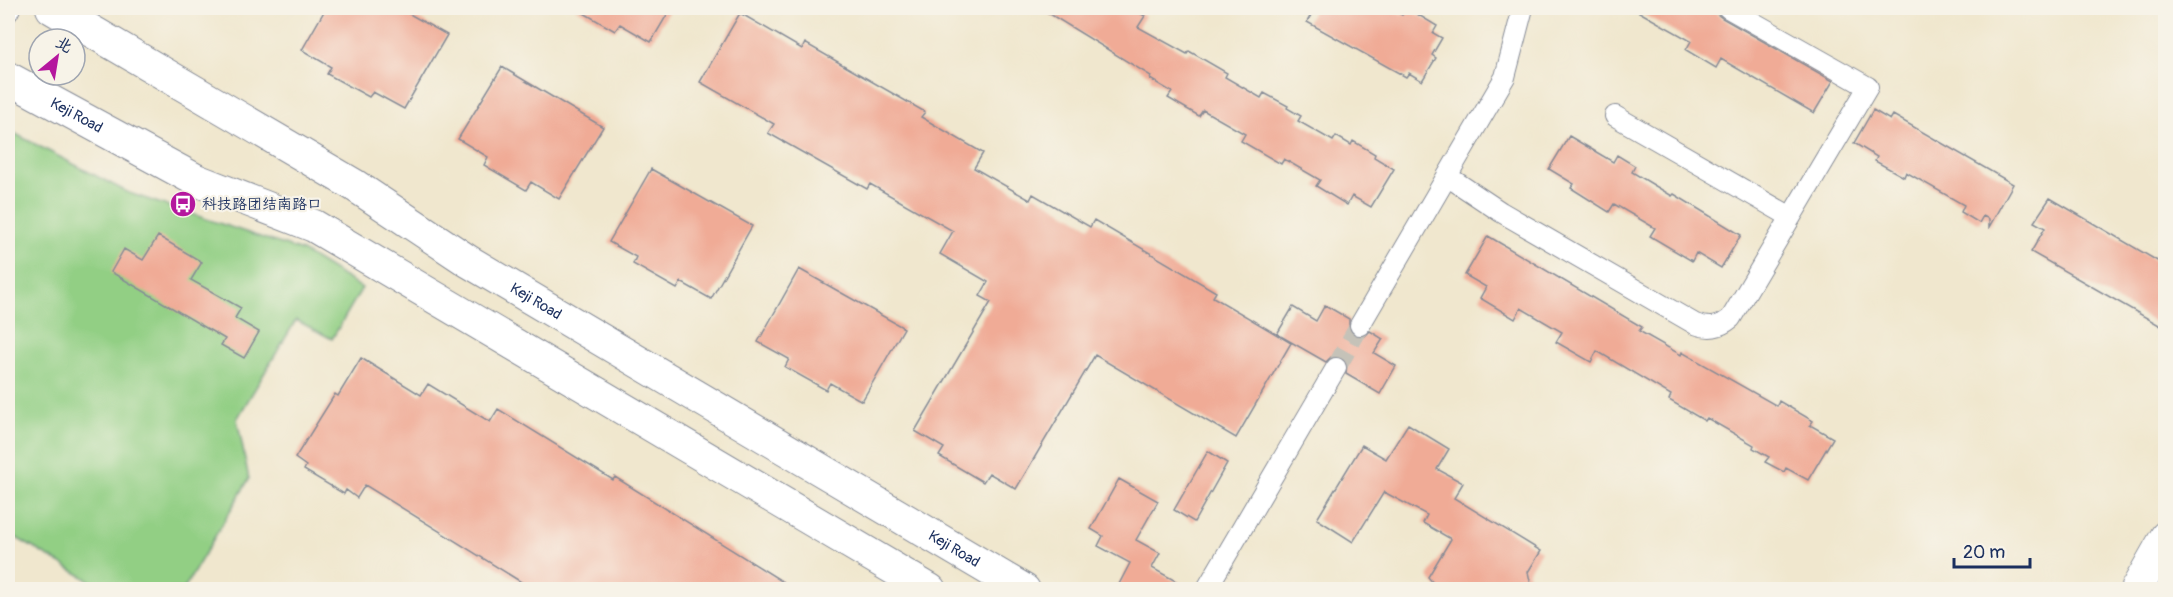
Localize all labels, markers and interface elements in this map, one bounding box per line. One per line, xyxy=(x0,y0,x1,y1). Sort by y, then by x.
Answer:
north arrow xyxy=(27,27,87,87)
text: 北 xyxy=(52,32,76,58)
street label: Keji Road xyxy=(47,94,106,138)
bus stop icon: 科技路团结南路口 xyxy=(168,189,198,219)
place label: 科技路团结南路口 xyxy=(202,195,322,214)
street label: Keji Road xyxy=(506,279,565,324)
street label: Keji Road xyxy=(925,526,983,572)
scale bar xyxy=(1954,531,2030,569)
text: 20 m xyxy=(1963,541,2005,564)

